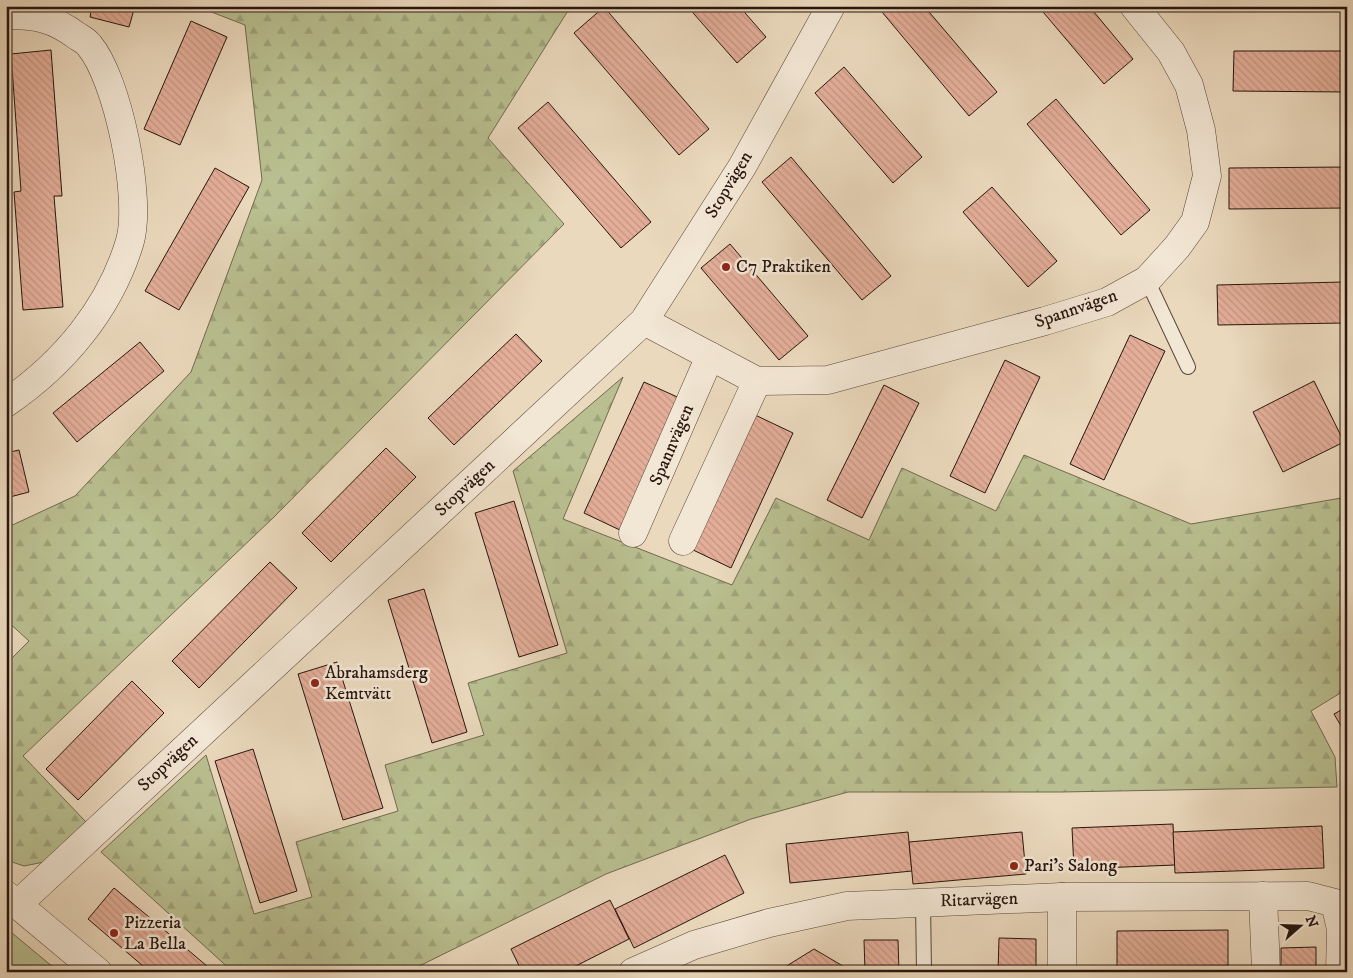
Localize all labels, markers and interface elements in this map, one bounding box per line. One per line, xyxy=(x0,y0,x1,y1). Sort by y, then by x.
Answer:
street label: Stopvägen xyxy=(700,147,758,222)
place label: C7 Praktiken xyxy=(736,256,832,278)
marker: C7 Praktiken xyxy=(720,261,732,273)
street label: Spannvägen xyxy=(1032,284,1121,333)
street label: Spannvägen xyxy=(645,401,699,489)
street label: Stopvägen xyxy=(430,454,500,521)
place label: Abrahamsderg Kemtvätt xyxy=(325,662,428,705)
marker: Abrahamsderg Kemtvätt xyxy=(309,677,321,689)
street label: Stopvägen xyxy=(133,729,203,796)
place label: Pari's Salong xyxy=(1024,855,1117,877)
marker: Pari's Salong xyxy=(1008,860,1020,872)
street label: Ritarvägen xyxy=(940,888,1019,912)
north arrow xyxy=(1276,900,1326,950)
place label: Pizzeria La Bella xyxy=(124,912,186,955)
text: N xyxy=(1301,913,1322,931)
marker: Pizzeria La Bella xyxy=(108,927,120,939)

